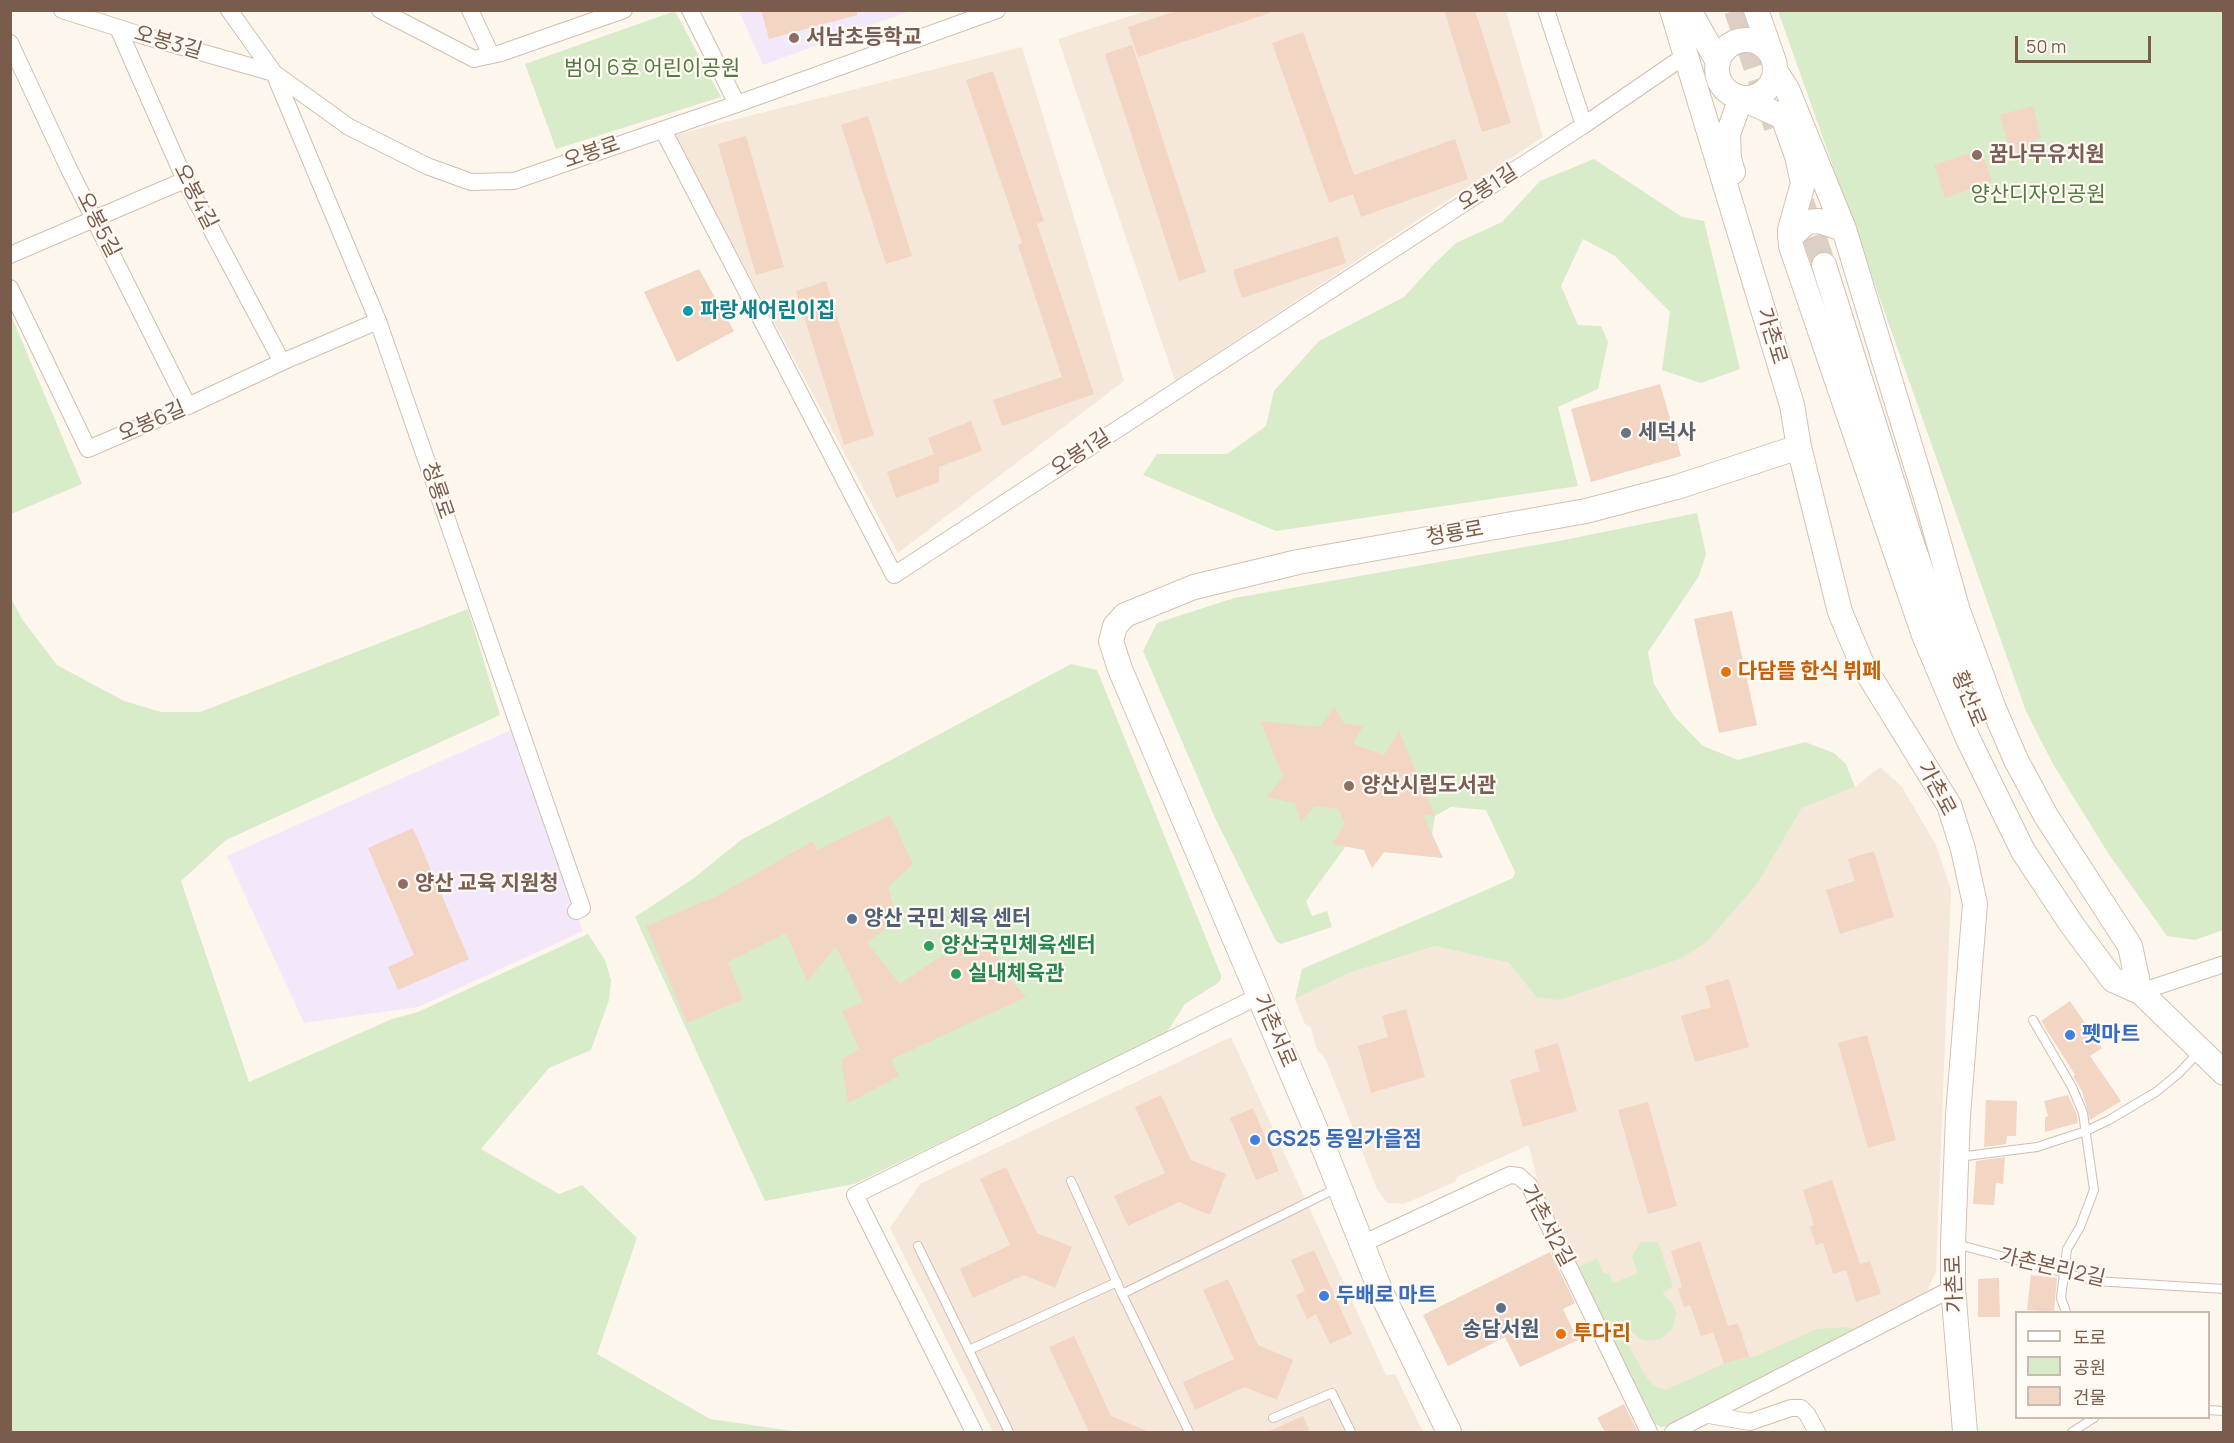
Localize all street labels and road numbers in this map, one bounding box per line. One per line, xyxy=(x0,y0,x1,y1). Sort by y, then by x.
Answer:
street label: 오봉3길 xyxy=(131,21,205,65)
street label: 오봉로 xyxy=(560,132,624,174)
street label: 오봉1길 xyxy=(1453,159,1523,217)
street label: 오봉4길 xyxy=(168,160,222,234)
street label: 오봉5길 xyxy=(71,188,125,262)
street label: 가촌로 xyxy=(1750,305,1792,367)
street label: 오봉6길 xyxy=(114,397,190,447)
street label: 오봉1길 xyxy=(1046,424,1116,482)
street label: 청룡로 xyxy=(416,459,458,523)
street label: 청룡로 xyxy=(1424,517,1486,551)
street label: 황산로 xyxy=(1945,667,1991,731)
street label: 가촌로 xyxy=(1911,757,1961,821)
street label: 가촌서로 xyxy=(1247,991,1301,1071)
street label: 가촌서2길 xyxy=(1515,1181,1579,1271)
street label: 가촌본리2길 xyxy=(1996,1244,2108,1292)
street label: 가촌로 xyxy=(1941,1255,1969,1313)

